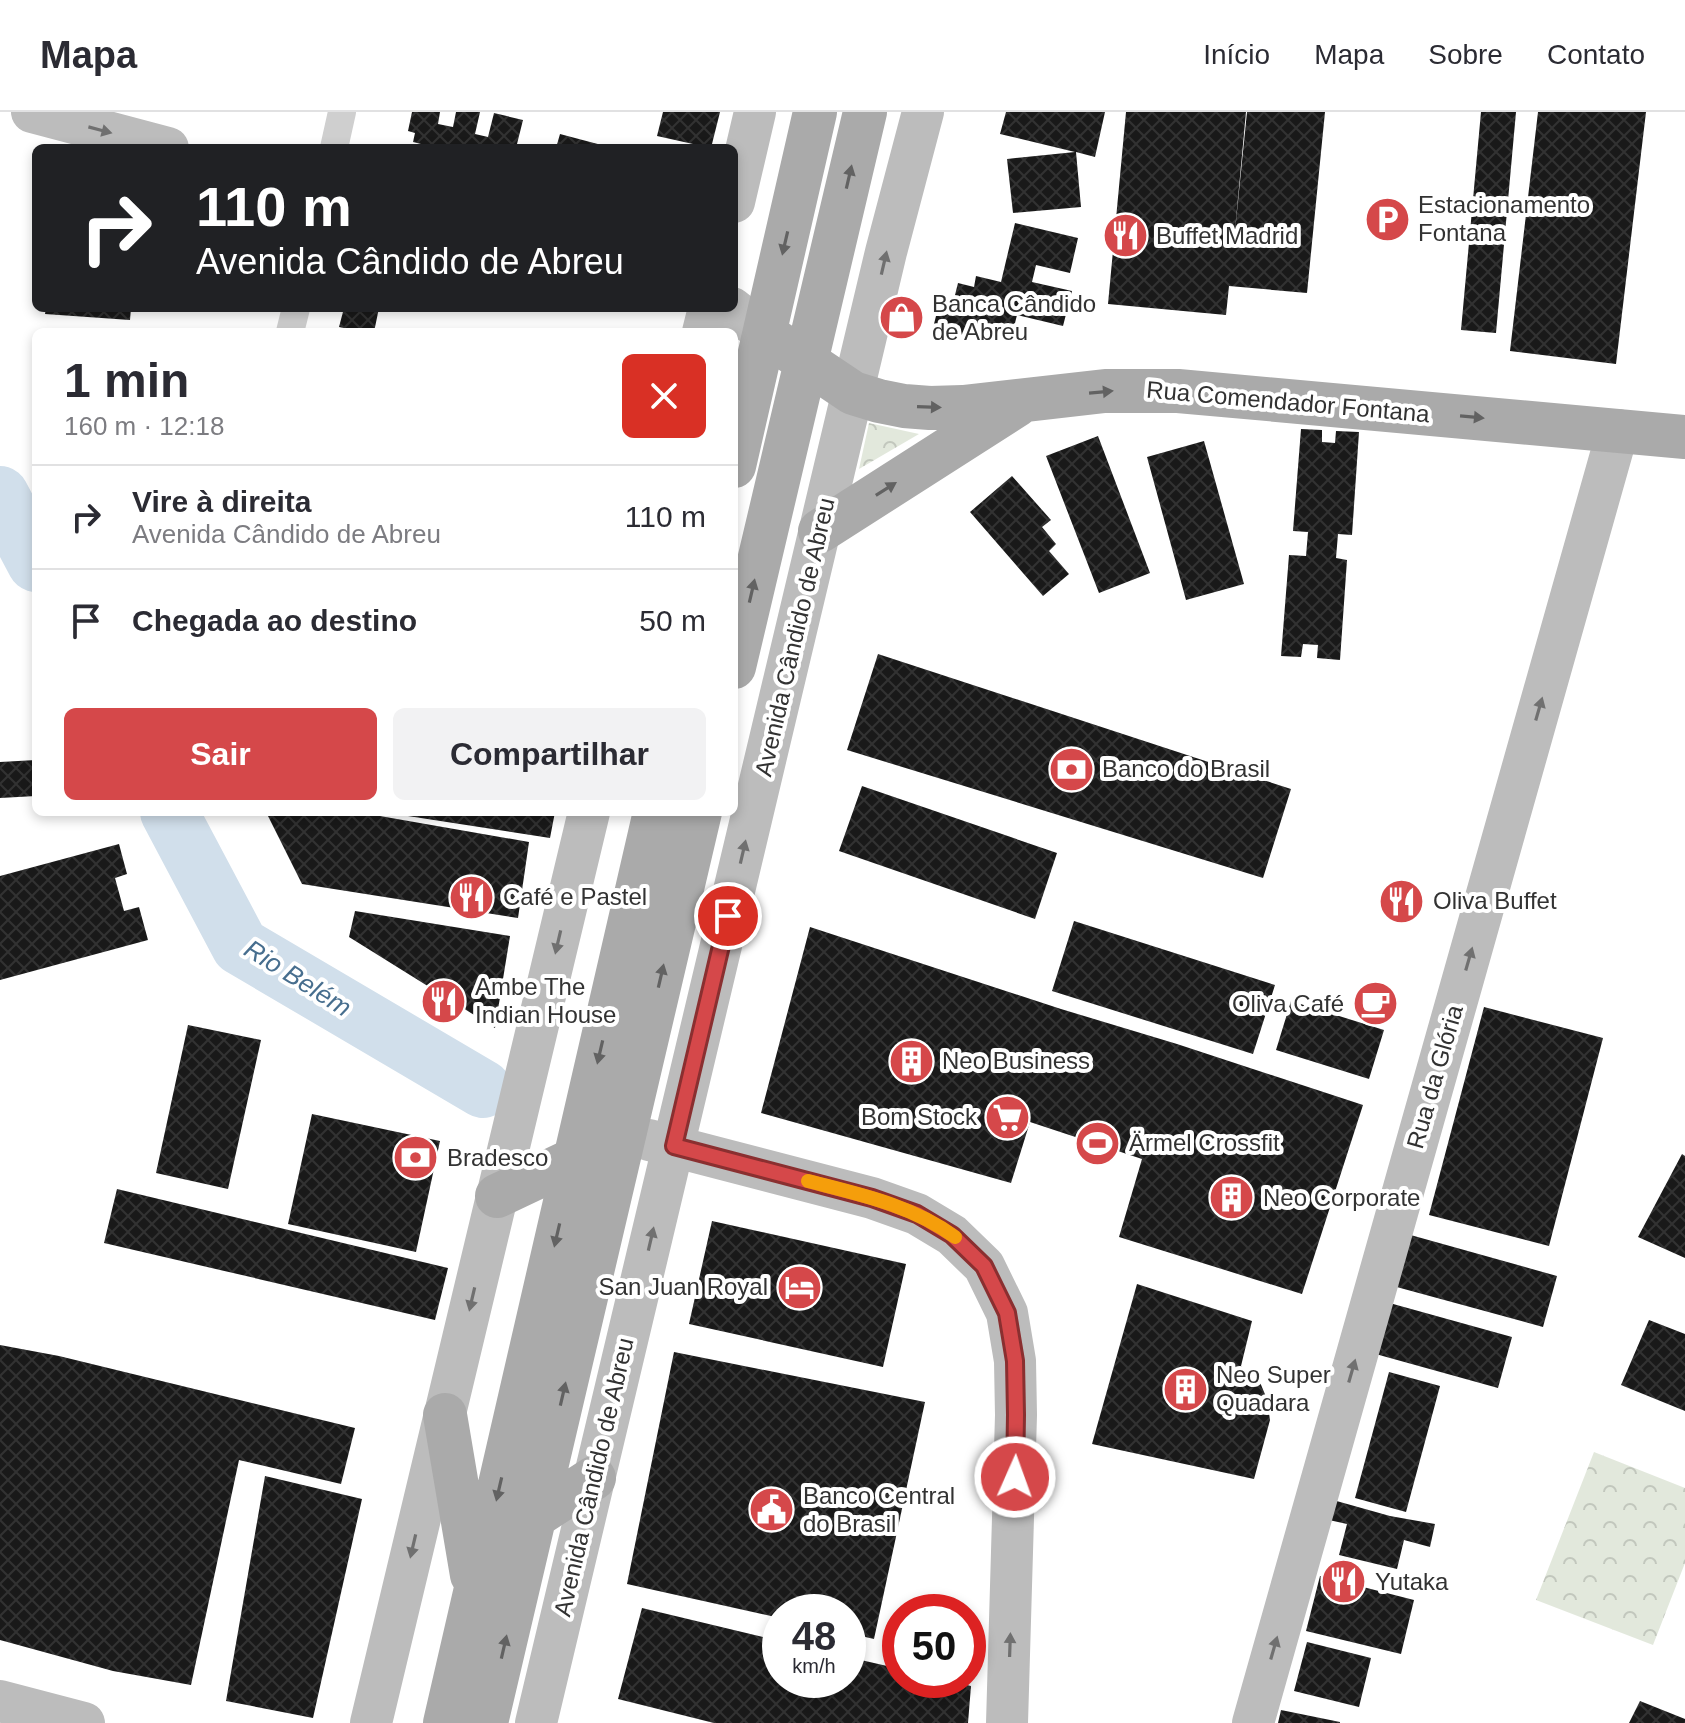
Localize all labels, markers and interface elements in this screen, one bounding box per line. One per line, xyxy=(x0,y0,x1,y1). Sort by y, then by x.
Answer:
text: Mapa xyxy=(40,34,137,76)
text: Início xyxy=(1203,39,1270,70)
text: Mapa xyxy=(1314,39,1384,70)
text: Sobre xyxy=(1428,39,1503,70)
text: Contato xyxy=(1547,39,1645,70)
one-way arrow xyxy=(89,124,113,137)
one-way arrow xyxy=(844,164,856,189)
text: 110 m xyxy=(196,175,352,238)
icon: right xyxy=(64,176,168,280)
place label: Estacionamento Fontana xyxy=(1418,191,1590,246)
parking icon: Estacionamento Fontana xyxy=(1363,195,1411,243)
restaurant icon: Buffet Madrid xyxy=(1101,212,1149,260)
place label: Buffet Madrid xyxy=(1156,222,1298,249)
one-way arrow xyxy=(778,230,791,255)
text: Avenida Cândido de Abreu xyxy=(196,241,624,282)
one-way arrow xyxy=(878,250,891,275)
place label: Banca Cândido de Abreu xyxy=(932,290,1096,345)
shop icon: Banca Cândido de Abreu xyxy=(877,294,925,342)
text: 1 min xyxy=(64,354,189,407)
button: close xyxy=(622,354,706,438)
street label: Rua Comendador Fontana xyxy=(1145,376,1431,427)
one-way arrow xyxy=(1089,385,1114,398)
one-way arrow xyxy=(917,401,942,414)
text: 160 m · 12:18 xyxy=(64,411,224,441)
one-way arrow xyxy=(1460,411,1485,424)
one-way arrow xyxy=(875,482,897,496)
text: Vire à direita xyxy=(132,485,312,518)
icon: right xyxy=(64,495,108,539)
street label: Avenida Cândido de Abreu xyxy=(749,495,840,779)
text: 110 m xyxy=(625,500,706,533)
text: Avenida Cândido de Abreu xyxy=(132,519,441,549)
one-way arrow xyxy=(746,578,759,603)
icon: arrive xyxy=(64,599,108,643)
text: Chegada ao destino xyxy=(132,604,417,637)
text: 50 m xyxy=(639,604,706,637)
one-way arrow xyxy=(1534,696,1546,721)
button: Sair xyxy=(64,708,377,800)
button: Compartilhar xyxy=(393,708,706,800)
bank icon: Banco do Brasil xyxy=(1047,745,1095,793)
place label: Banco do Brasil xyxy=(1102,755,1270,782)
one-way arrow xyxy=(738,840,750,865)
restaurant icon: Café e Pastel xyxy=(448,873,496,921)
restaurant icon: Oliva Buffet xyxy=(1378,877,1426,925)
pin xyxy=(694,882,762,950)
place label: Café e Pastel xyxy=(503,883,647,910)
place label: Oliva Buffet xyxy=(1433,887,1557,914)
icon: arrive xyxy=(706,894,750,938)
one-way arrow xyxy=(551,930,563,955)
water label: Rio Belém xyxy=(239,934,357,1022)
one-way arrow xyxy=(1463,946,1476,970)
one-way arrow xyxy=(655,964,668,989)
place label: Ambe The Indian House xyxy=(475,973,616,1028)
restaurant icon: Ambe The Indian House xyxy=(420,977,468,1025)
cafe icon: Oliva Café xyxy=(1351,980,1399,1028)
place label: Oliva Café xyxy=(1232,990,1344,1017)
street label: Rua da Glória xyxy=(1401,1001,1468,1152)
building icon: Neo Business xyxy=(887,1037,935,1085)
one-way arrow xyxy=(593,1039,606,1064)
place label: Neo Business xyxy=(942,1047,1090,1074)
supermarket icon: Bom Stock xyxy=(984,1093,1032,1141)
place label: Bom Stock xyxy=(861,1103,978,1130)
sports icon: Ärmel Crossfit xyxy=(1074,1119,1122,1167)
place label: Ärmel Crossfit xyxy=(1129,1129,1280,1156)
bank icon: Bradesco xyxy=(392,1134,440,1182)
place label: Bradesco xyxy=(447,1144,548,1171)
building icon: Neo Corporate xyxy=(1208,1174,1256,1222)
place label: Neo Corporate xyxy=(1263,1184,1420,1211)
one-way arrow xyxy=(551,1223,563,1248)
one-way arrow xyxy=(646,1226,658,1251)
hotel icon: San Juan Royal xyxy=(775,1263,823,1311)
place label: San Juan Royal xyxy=(599,1273,768,1300)
one-way arrow xyxy=(466,1286,478,1311)
street label: Avenida Cândido de Abreu xyxy=(548,1335,639,1619)
one-way arrow xyxy=(1347,1358,1359,1383)
place label: Neo Super Quadara xyxy=(1216,1361,1331,1416)
building icon: Neo Super Quadara xyxy=(1161,1365,1209,1413)
one-way arrow xyxy=(557,1381,570,1406)
position arrow xyxy=(973,1435,1057,1519)
one-way arrow xyxy=(492,1476,505,1501)
place label: Banco Central do Brasil xyxy=(803,1482,955,1537)
public building icon: Banco Central do Brasil xyxy=(748,1486,796,1534)
one-way arrow xyxy=(407,1533,419,1558)
restaurant icon: Yutaka xyxy=(1320,1558,1368,1606)
place label: Yutaka xyxy=(1375,1568,1449,1595)
speed limit sign: 50 xyxy=(882,1594,986,1698)
text: 48 xyxy=(792,1614,836,1658)
one-way arrow xyxy=(1003,1632,1016,1657)
one-way arrow xyxy=(498,1634,510,1659)
one-way arrow xyxy=(1268,1635,1281,1659)
text: km/h xyxy=(792,1655,836,1677)

